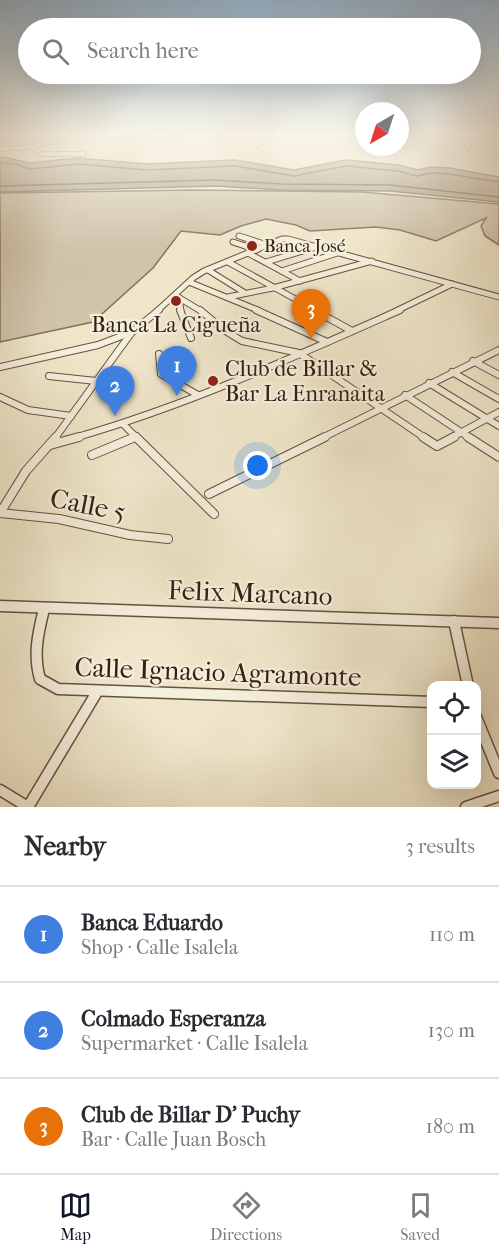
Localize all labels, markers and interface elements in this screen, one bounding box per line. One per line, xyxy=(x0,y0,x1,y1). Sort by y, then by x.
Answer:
search box xyxy=(18,18,481,84)
icon: search xyxy=(39,35,72,68)
text: Search here xyxy=(87,38,199,64)
north arrow xyxy=(355,102,409,156)
place label: Banca José xyxy=(264,236,346,257)
marker: Banca José xyxy=(245,239,259,253)
pin: 3 xyxy=(292,290,330,339)
marker: Banca La Cigueña xyxy=(169,294,183,308)
place label: Banca La Cigueña xyxy=(91,312,261,338)
pin: 1 xyxy=(158,346,196,396)
place label: Club de Billar & Bar La Enranaita xyxy=(225,356,386,407)
pin: 2 xyxy=(96,366,134,416)
marker: Club de Billar & Bar La Enranaita xyxy=(206,374,220,388)
your location xyxy=(243,451,272,480)
street label: Calle 5 xyxy=(48,482,128,528)
street label: Felix Marcano xyxy=(167,574,333,612)
street label: Calle Ignacio Agramonte xyxy=(74,651,362,693)
map controls xyxy=(427,681,481,789)
button: locate xyxy=(427,681,481,735)
button: layers xyxy=(427,735,481,789)
text: Nearby xyxy=(24,831,106,862)
text: 3 results xyxy=(406,835,475,858)
text: Banca Eduardo xyxy=(81,910,223,936)
text: 1 xyxy=(40,923,47,946)
text: 110 m xyxy=(429,923,475,946)
text: Shop · Calle Isalela xyxy=(81,936,238,959)
text: Colmado Esperanza xyxy=(81,1006,266,1032)
text: 2 xyxy=(38,1019,49,1042)
text: 130 m xyxy=(428,1019,475,1042)
text: Supermarket · Calle Isalela xyxy=(81,1032,308,1055)
text: Club de Billar D' Puchy xyxy=(81,1102,300,1128)
text: 3 xyxy=(39,1115,48,1138)
text: 180 m xyxy=(426,1115,475,1138)
text: Bar · Calle Juan Bosch xyxy=(81,1128,266,1151)
tab: Map xyxy=(59,1189,92,1244)
tab: Directions xyxy=(210,1189,282,1244)
tab: Saved xyxy=(400,1189,440,1244)

